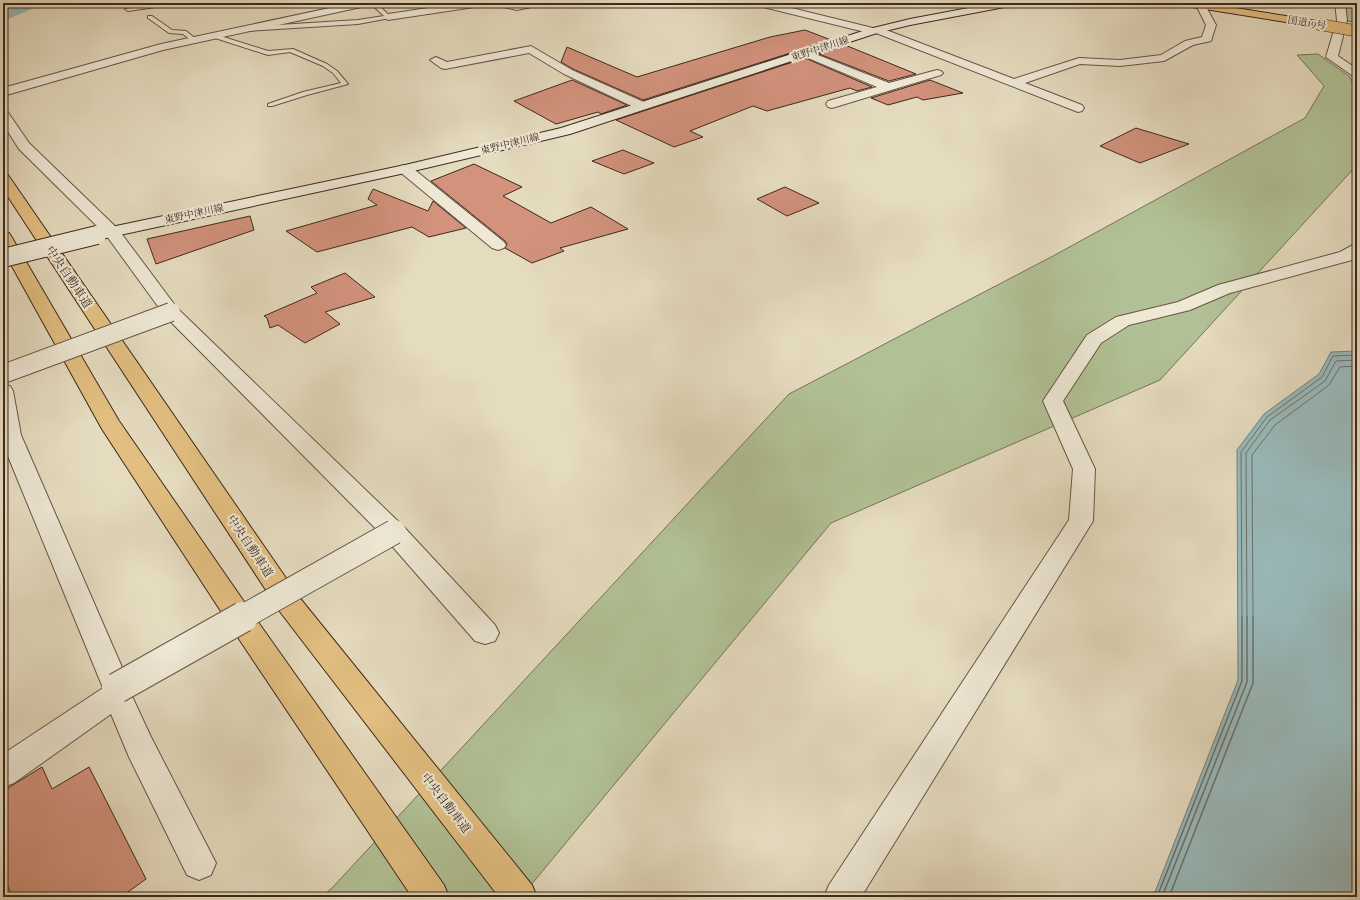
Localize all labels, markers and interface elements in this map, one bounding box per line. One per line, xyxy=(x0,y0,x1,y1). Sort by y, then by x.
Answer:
street label: 国道19号 xyxy=(1287,14,1327,32)
street label: 東野中津川線 xyxy=(790,34,850,64)
street label: 東野中津川線 xyxy=(479,131,541,157)
street label: 東野中津川線 xyxy=(163,202,225,226)
street label: 中央自動車道 xyxy=(43,243,95,311)
street label: 中央自動車道 xyxy=(224,512,276,580)
street label: 中央自動車道 xyxy=(418,770,474,836)

